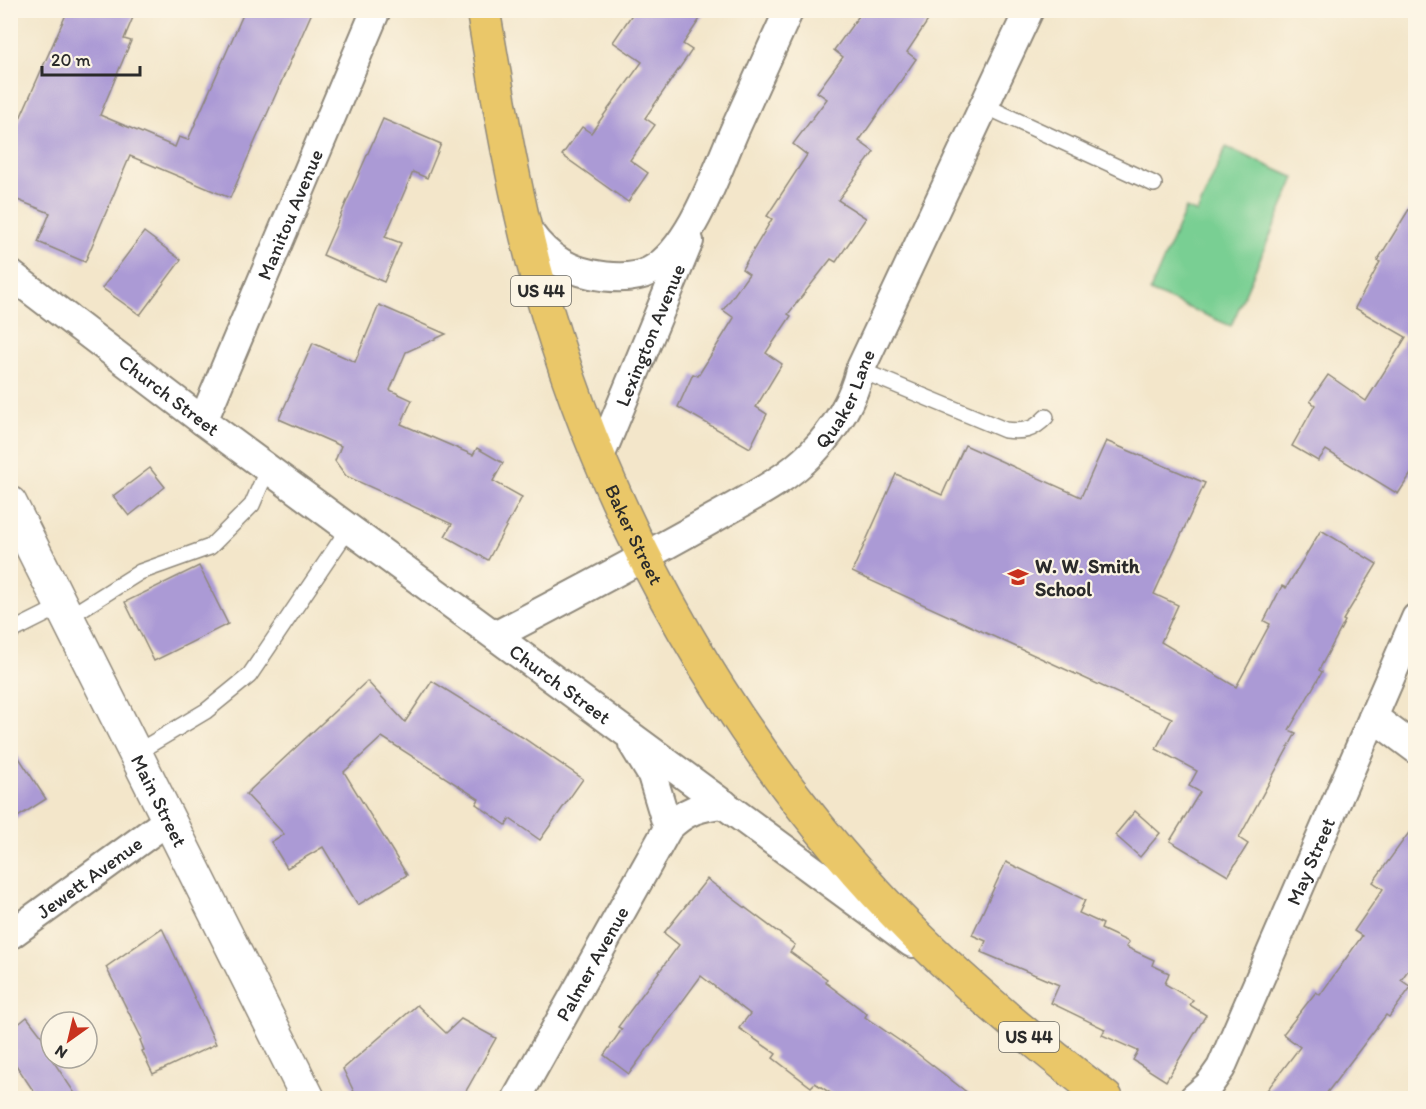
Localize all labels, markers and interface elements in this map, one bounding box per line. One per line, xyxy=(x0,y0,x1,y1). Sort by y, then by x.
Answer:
scale bar xyxy=(42,39,140,77)
text: 20 m xyxy=(51,49,91,71)
street label: Manitou Avenue xyxy=(252,146,328,283)
street label: Lexington Avenue xyxy=(610,260,690,410)
road number: US 44 xyxy=(511,276,571,306)
street label: Quaker Lane xyxy=(810,345,880,453)
street label: Church Street xyxy=(114,349,224,441)
street label: Baker Street xyxy=(600,480,669,589)
place label: W. W. Smith School xyxy=(1035,554,1140,601)
school or university icon: W. W. Smith School xyxy=(1006,565,1030,589)
street label: Church Street xyxy=(505,639,616,729)
street label: Main Street xyxy=(126,750,192,851)
street label: May Street xyxy=(1281,814,1340,909)
street label: Jewett Avenue xyxy=(32,831,147,924)
street label: Palmer Avenue xyxy=(551,902,634,1025)
north arrow xyxy=(39,1010,99,1070)
road number: US 44 xyxy=(999,1022,1059,1052)
text: N xyxy=(51,1041,71,1063)

